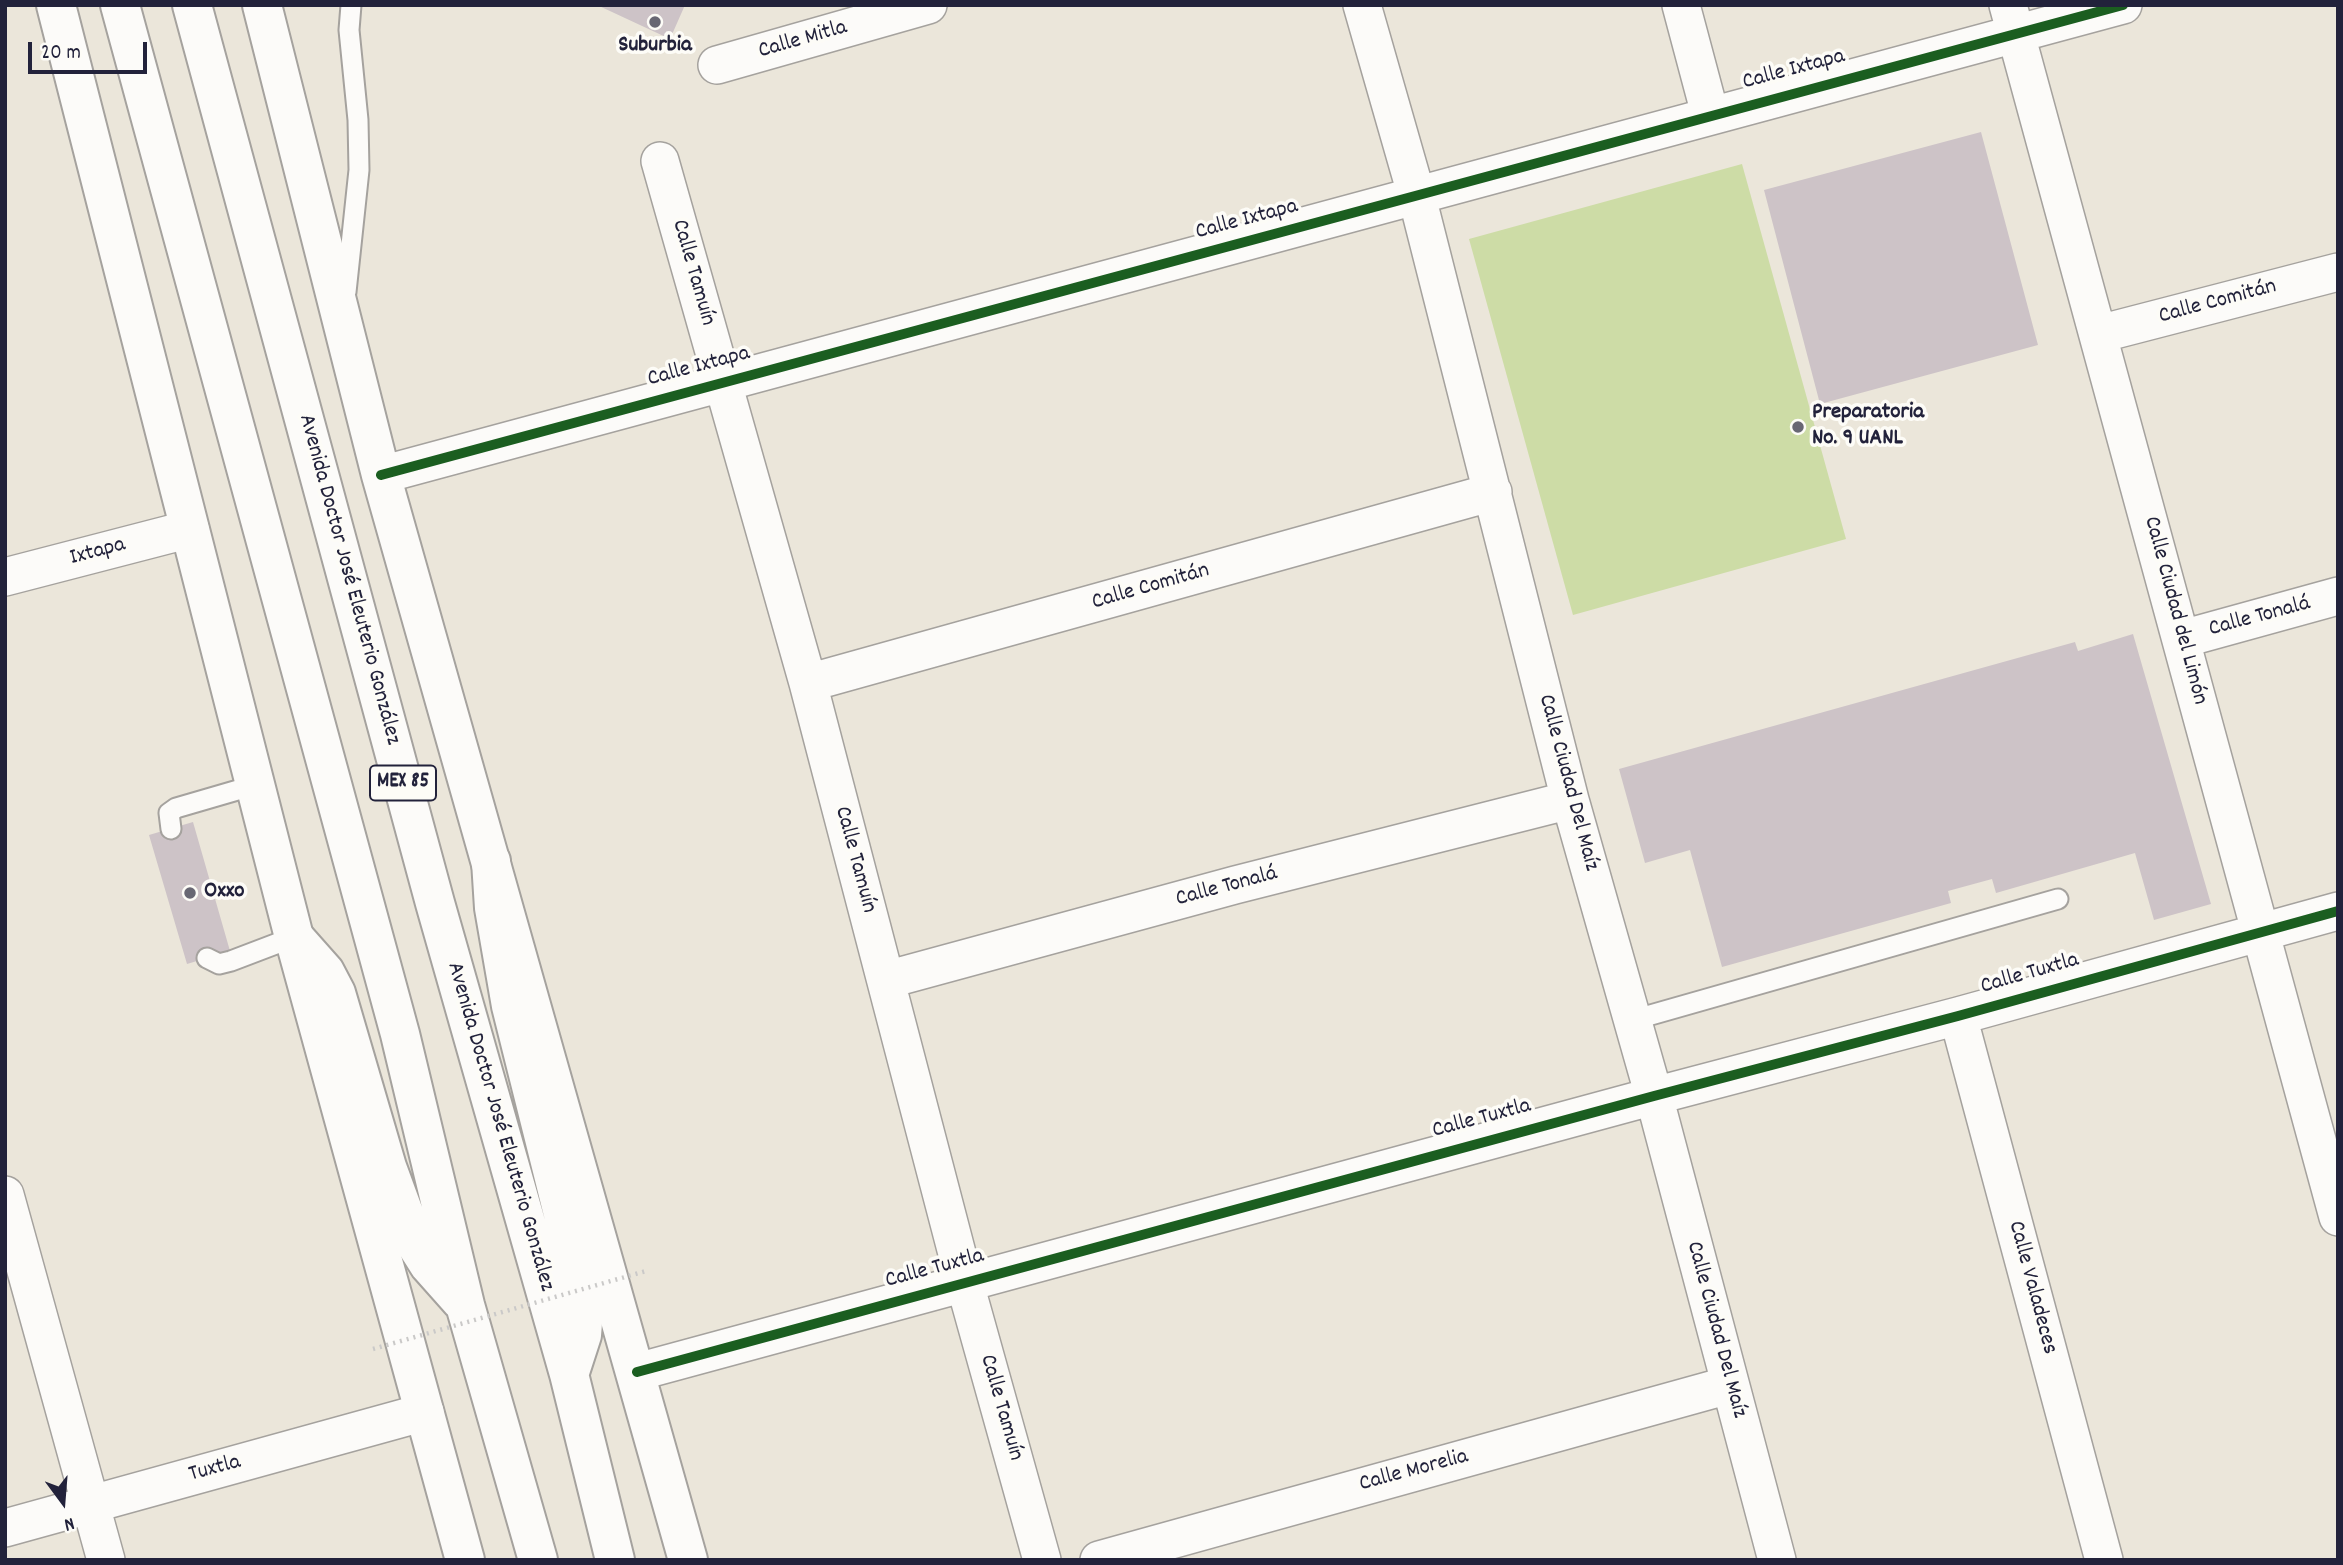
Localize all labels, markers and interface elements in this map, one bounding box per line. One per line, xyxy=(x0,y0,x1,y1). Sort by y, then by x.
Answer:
marker: Suburbia xyxy=(647,14,663,30)
street label: Calle Mitla xyxy=(755,15,851,67)
scale bar xyxy=(32,28,150,72)
place label: Suburbia xyxy=(618,33,692,61)
text: 20 m xyxy=(41,39,81,69)
street label: Calle Ixtapa xyxy=(1740,44,1848,98)
street label: Calle Ixtapa xyxy=(1193,194,1301,248)
street label: Calle Tamuín xyxy=(664,217,720,329)
street label: Calle Comitán xyxy=(2156,274,2280,332)
street label: Calle Ixtapa xyxy=(645,341,753,395)
place label: Preparatoria No. 9 UANL xyxy=(1812,400,1924,454)
street label: Avenida Doctor José Eleuterio González xyxy=(291,412,405,748)
marker: Preparatoria No. 9 UANL xyxy=(1790,419,1806,435)
street label: Calle Ciudad del Limón xyxy=(2136,514,2212,708)
street label: Ixtapa xyxy=(67,532,129,574)
street label: Calle Comitán xyxy=(1089,558,1213,618)
street label: Calle Tonalá xyxy=(2206,591,2314,645)
street label: Calle Ciudad Del Maíz xyxy=(1530,692,1604,874)
road number: MEX 85 xyxy=(370,766,436,800)
street label: Calle Tamuín xyxy=(827,804,881,916)
street label: Calle Tonalá xyxy=(1173,861,1281,915)
place label: Oxxo xyxy=(204,879,245,907)
marker: Oxxo xyxy=(182,885,198,901)
street label: Calle Tuxtla xyxy=(1978,948,2082,1002)
street label: Avenida Doctor José Eleuterio González xyxy=(439,959,559,1295)
street label: Calle Tuxtla xyxy=(1430,1094,1534,1146)
street label: Calle Valadeces xyxy=(2000,1218,2062,1358)
street label: Calle Ciudad Del Maíz xyxy=(1678,1239,1752,1421)
street label: Calle Tuxtla xyxy=(883,1244,987,1296)
street label: Calle Tamuín xyxy=(972,1352,1028,1464)
street label: Calle Morelia xyxy=(1357,1444,1471,1500)
street label: Tuxtla xyxy=(186,1450,244,1490)
north arrow xyxy=(28,1467,98,1537)
text: N xyxy=(61,1508,77,1537)

